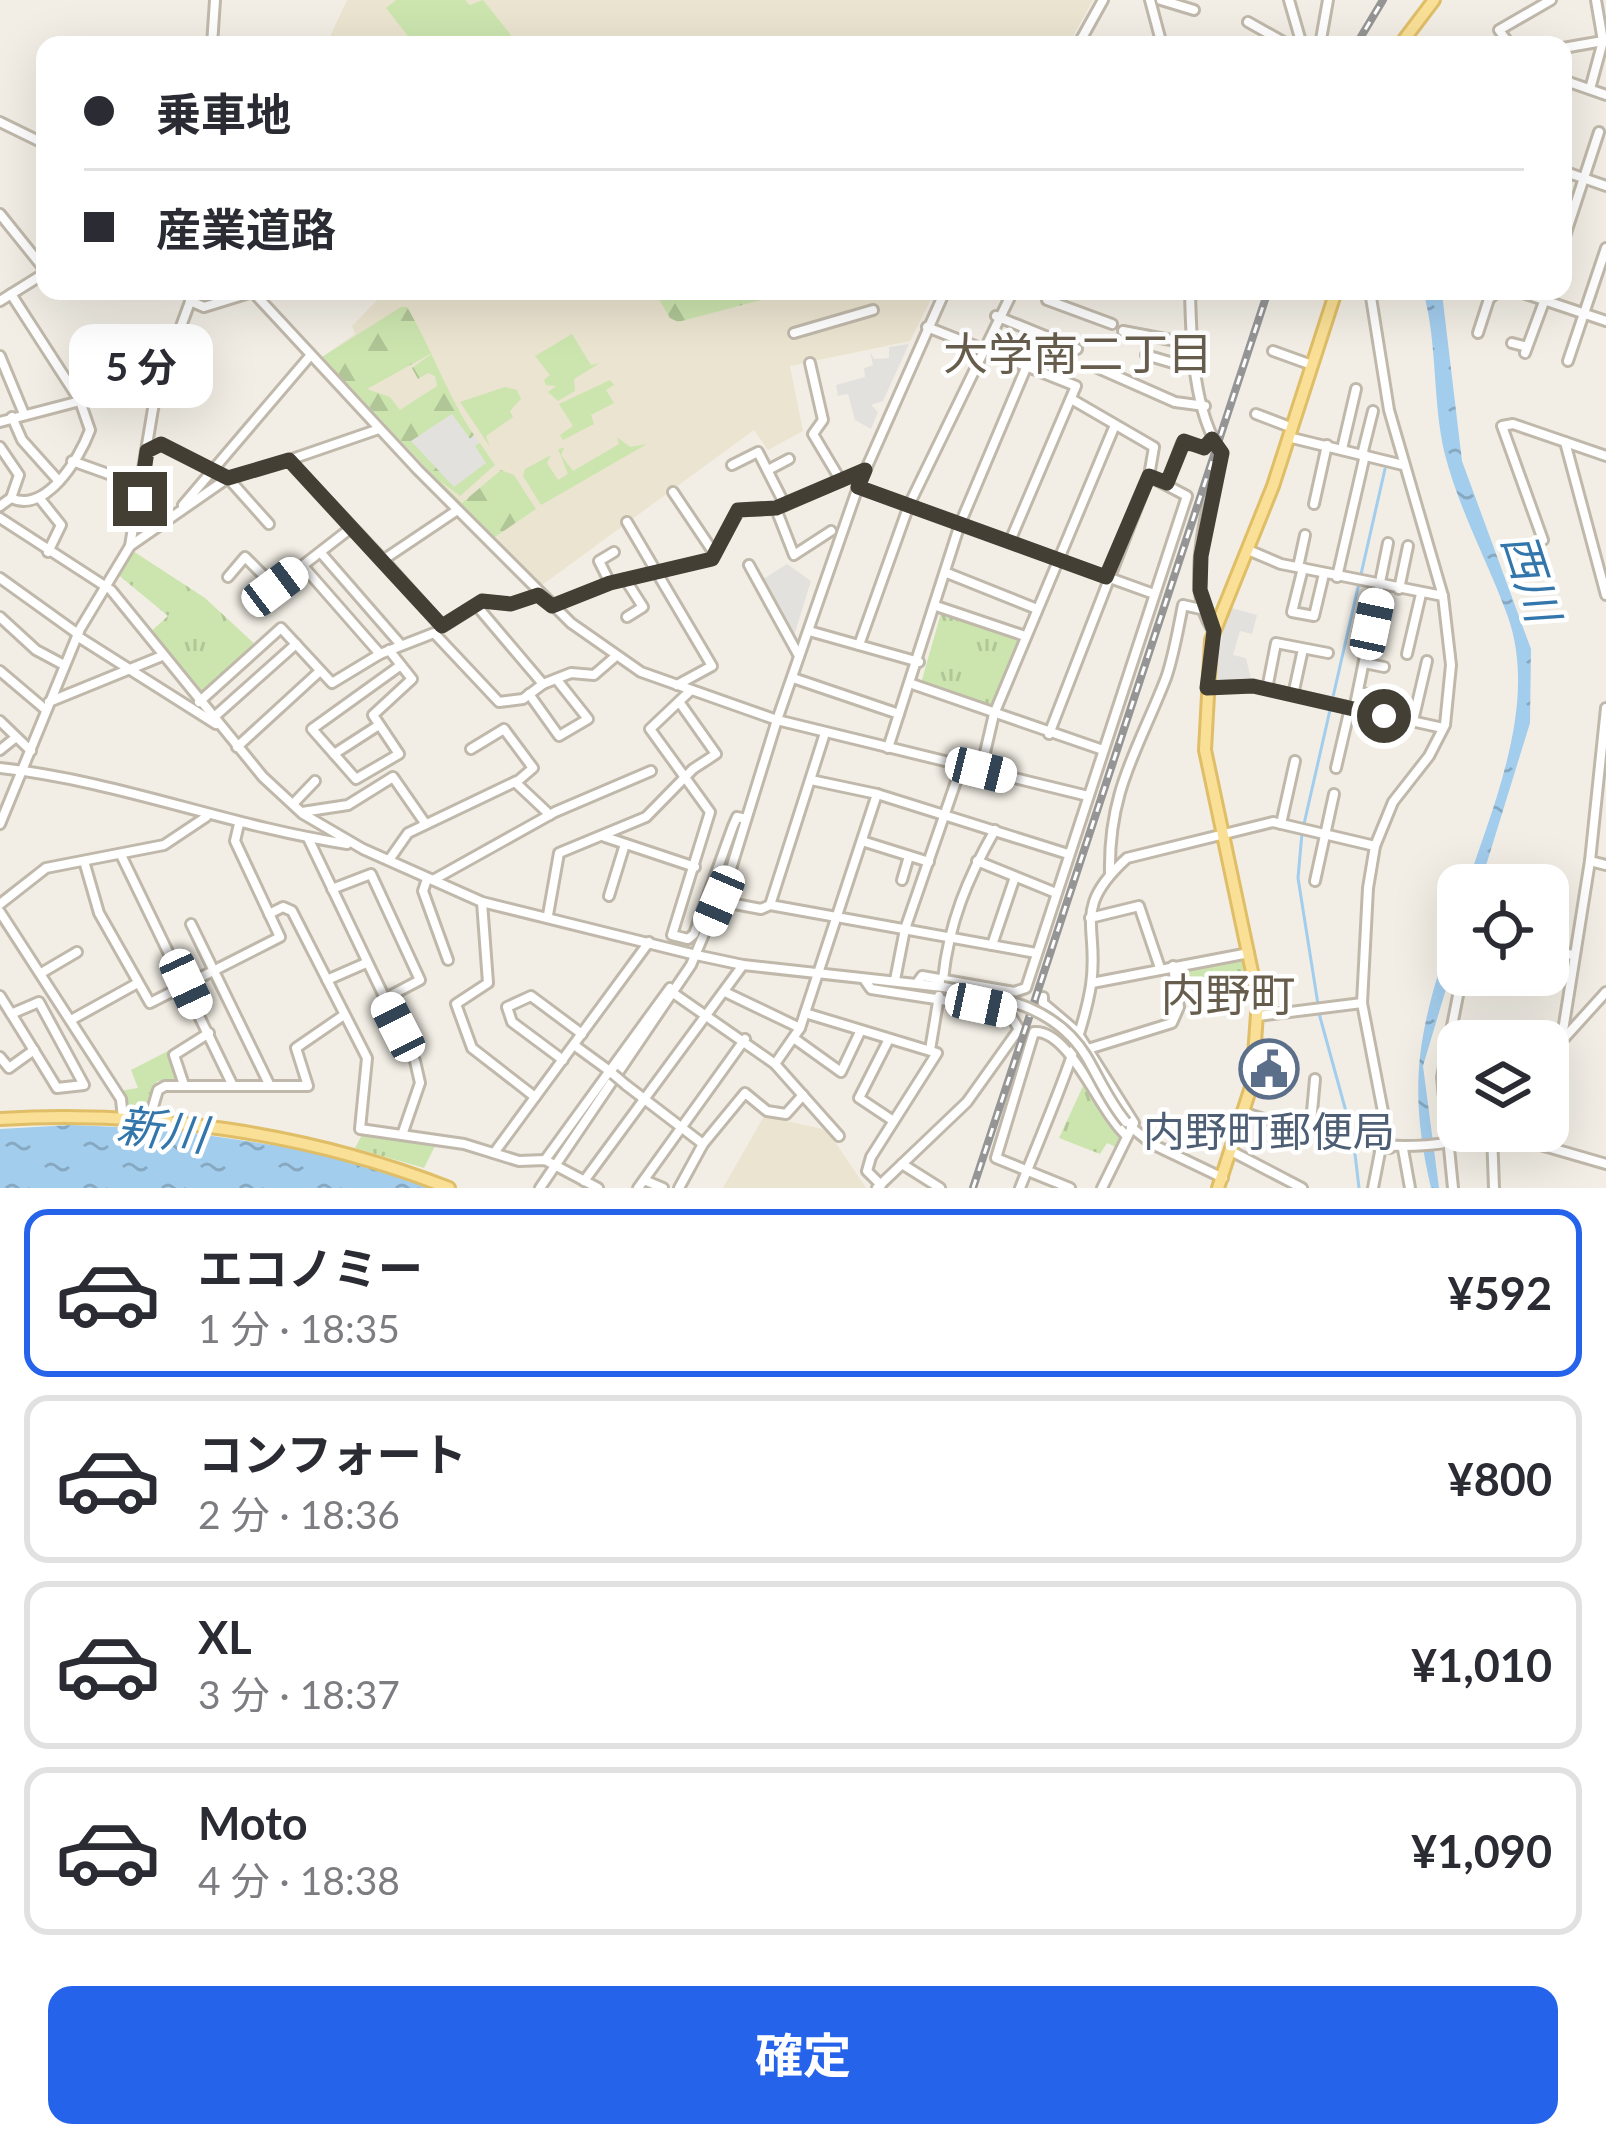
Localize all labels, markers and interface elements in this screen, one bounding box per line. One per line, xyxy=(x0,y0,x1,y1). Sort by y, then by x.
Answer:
text: 乗車地 xyxy=(156,87,291,141)
text: 産業道路 xyxy=(156,202,336,256)
callout: 5 分 xyxy=(68,325,212,409)
district label: 大学南二丁目 xyxy=(943,326,1213,380)
text: 5 分 xyxy=(105,343,177,389)
route end xyxy=(113,472,167,526)
water label: 西川 xyxy=(1492,526,1573,632)
car xyxy=(235,551,315,623)
car xyxy=(1347,585,1397,663)
route start xyxy=(1357,689,1411,743)
car xyxy=(942,744,1020,796)
car xyxy=(688,861,750,941)
map controls xyxy=(1437,864,1569,1152)
button: locate xyxy=(1437,864,1569,996)
car xyxy=(154,944,218,1024)
district label: 内野町 xyxy=(1160,967,1296,1021)
car xyxy=(942,980,1020,1030)
car xyxy=(366,987,430,1067)
button: layers xyxy=(1437,1020,1569,1152)
public building icon: 内野町郵便局 xyxy=(1238,1038,1300,1100)
water label: 新川 xyxy=(114,1097,214,1162)
place label: 内野町郵便局 xyxy=(1143,1106,1395,1156)
icon: car xyxy=(54,1239,162,1347)
text: エコノミー xyxy=(198,1241,423,1295)
text: ¥592 xyxy=(1448,1266,1552,1320)
text: 1 分 · 18:35 xyxy=(198,1305,400,1351)
icon: car xyxy=(54,1425,162,1533)
text: コンフォート xyxy=(198,1427,467,1481)
text: ¥800 xyxy=(1448,1452,1552,1506)
text: 2 分 · 18:36 xyxy=(198,1491,400,1537)
text: XL xyxy=(198,1610,252,1664)
icon: car xyxy=(54,1611,162,1719)
text: ¥1,010 xyxy=(1411,1638,1552,1692)
text: 3 分 · 18:37 xyxy=(198,1671,400,1717)
text: Moto xyxy=(198,1796,308,1850)
icon: car xyxy=(54,1797,162,1905)
text: ¥1,090 xyxy=(1411,1824,1552,1878)
text: 4 分 · 18:38 xyxy=(198,1857,400,1903)
button: 確定 xyxy=(48,1986,1558,2124)

